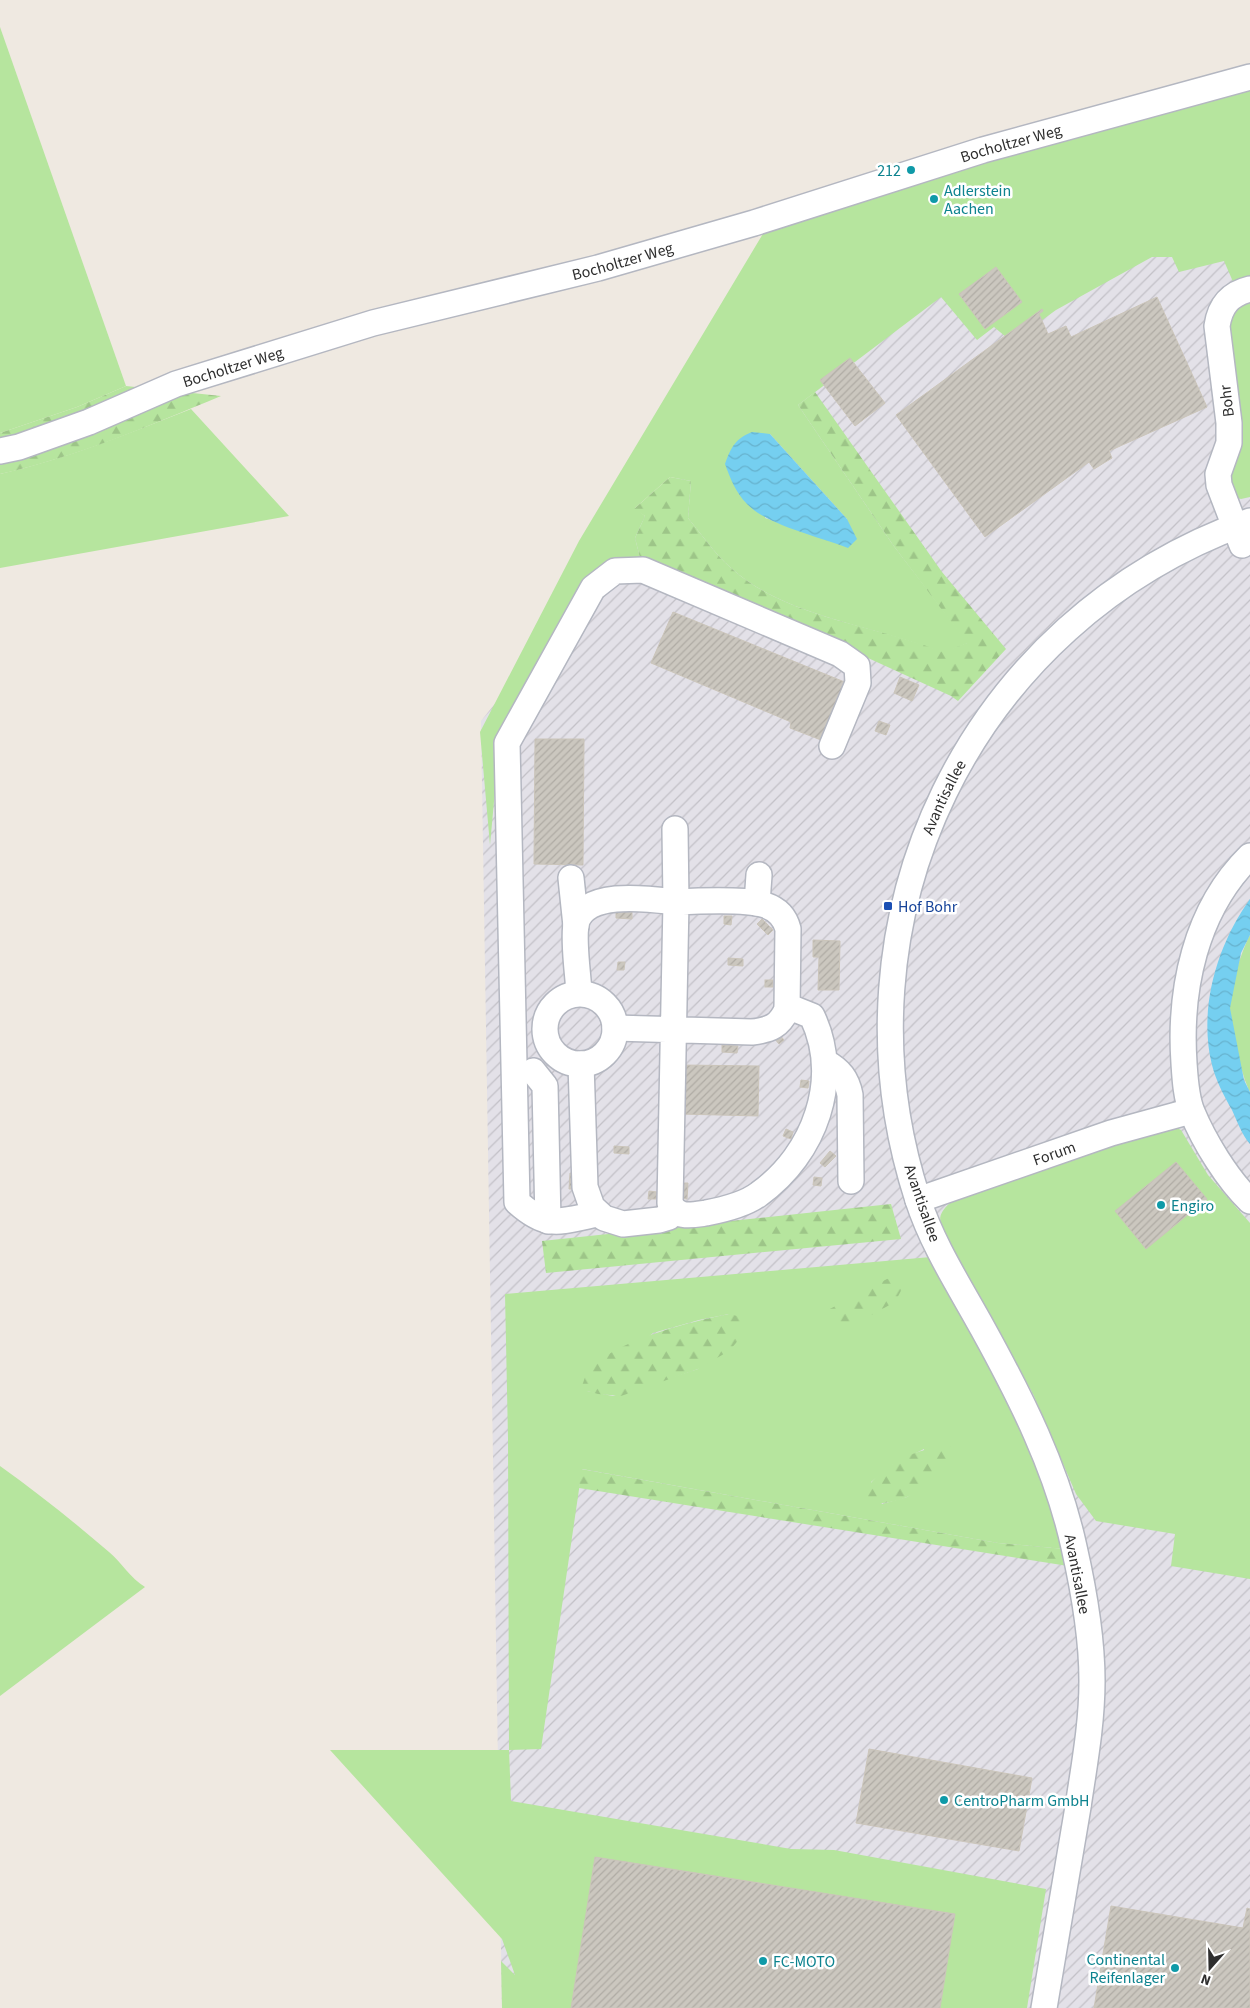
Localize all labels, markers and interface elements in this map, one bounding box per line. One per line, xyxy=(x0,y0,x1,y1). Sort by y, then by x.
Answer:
street label: Bocholtzer Weg xyxy=(958,119,1064,169)
place label: 212 xyxy=(877,160,901,182)
marker: 212 xyxy=(905,164,917,176)
place label: Adlerstein Aachen xyxy=(944,180,1011,220)
marker: Adlerstein Aachen xyxy=(928,193,940,205)
street label: Bocholtzer Weg xyxy=(570,237,676,286)
street label: Bocholtzer Weg xyxy=(180,342,286,393)
street label: Bohr xyxy=(1214,383,1240,418)
street label: Avantisallee xyxy=(917,756,972,838)
place label: Hof Bohr xyxy=(898,896,958,918)
marker: Hof Bohr xyxy=(882,900,894,912)
street label: Forum xyxy=(1030,1136,1079,1171)
street label: Avantisallee xyxy=(899,1162,946,1245)
place label: Engiro xyxy=(1171,1195,1214,1217)
marker: Engiro xyxy=(1155,1199,1167,1211)
street label: Avantisallee xyxy=(1059,1532,1096,1616)
place label: CentroPharm GmbH xyxy=(954,1790,1090,1812)
marker: CentroPharm GmbH xyxy=(938,1794,950,1806)
north arrow xyxy=(1185,1943,1235,1993)
place label: Continental Reifenlager xyxy=(1086,1949,1165,1989)
place label: FC-MOTO xyxy=(773,1951,835,1973)
marker: FC-MOTO xyxy=(757,1955,769,1967)
marker: Continental Reifenlager xyxy=(1169,1962,1181,1974)
text: N xyxy=(1198,1968,1214,1990)

